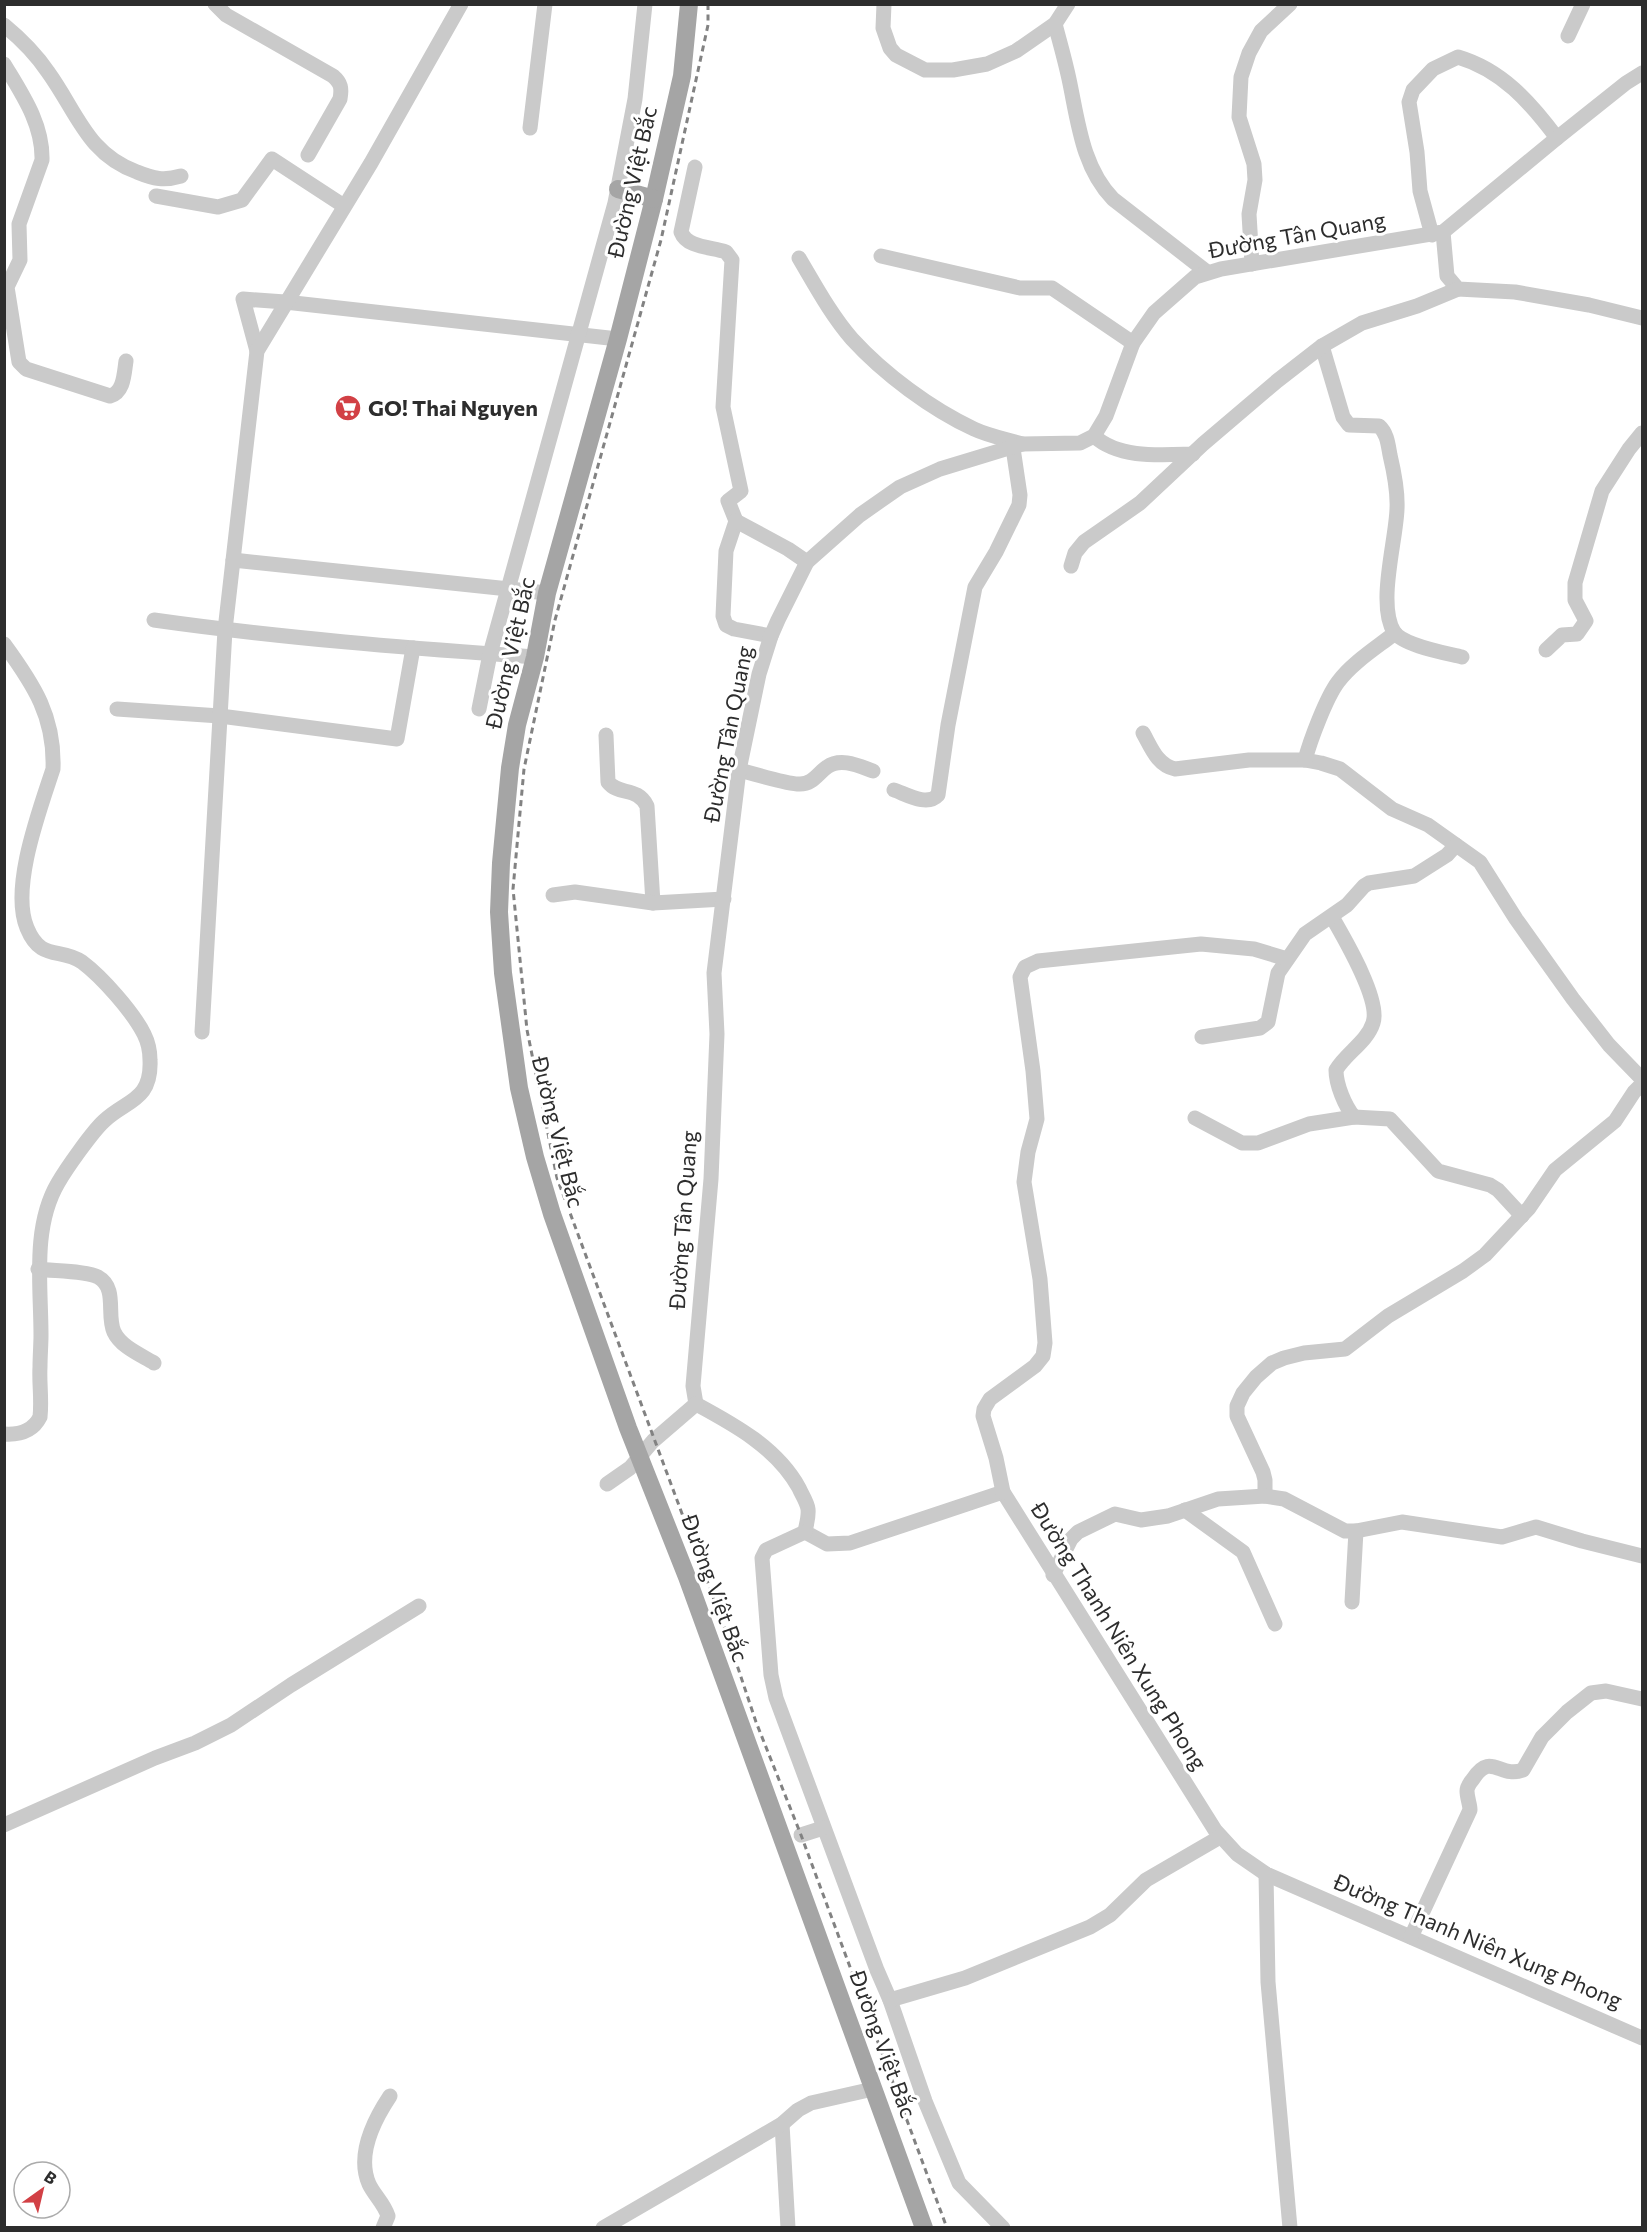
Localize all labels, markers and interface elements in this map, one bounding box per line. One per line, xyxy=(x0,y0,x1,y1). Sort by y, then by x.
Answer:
street label: Đường Việt Bắc xyxy=(601,103,662,261)
street label: Đường Tân Quang xyxy=(1205,206,1388,264)
supermarket icon: GO! Thai Nguyen xyxy=(333,393,363,423)
place label: GO! Thai Nguyen xyxy=(368,394,538,421)
street label: Đường Việt Bắc xyxy=(479,574,540,732)
street label: Đường Tân Quang xyxy=(697,643,758,826)
street label: Đường Việt Bắc xyxy=(526,1053,590,1210)
street label: Đường Tân Quang xyxy=(663,1129,702,1311)
street label: Đường Thanh Niên Xung Phong xyxy=(1025,1496,1213,1775)
street label: Đường Việt Bắc xyxy=(676,1510,755,1665)
street label: Đường Thanh Niên Xung Phong xyxy=(1329,1867,1627,2014)
street label: Đường Việt Bắc xyxy=(844,1966,923,2121)
north arrow xyxy=(12,2160,72,2220)
text: B xyxy=(41,2166,61,2188)

